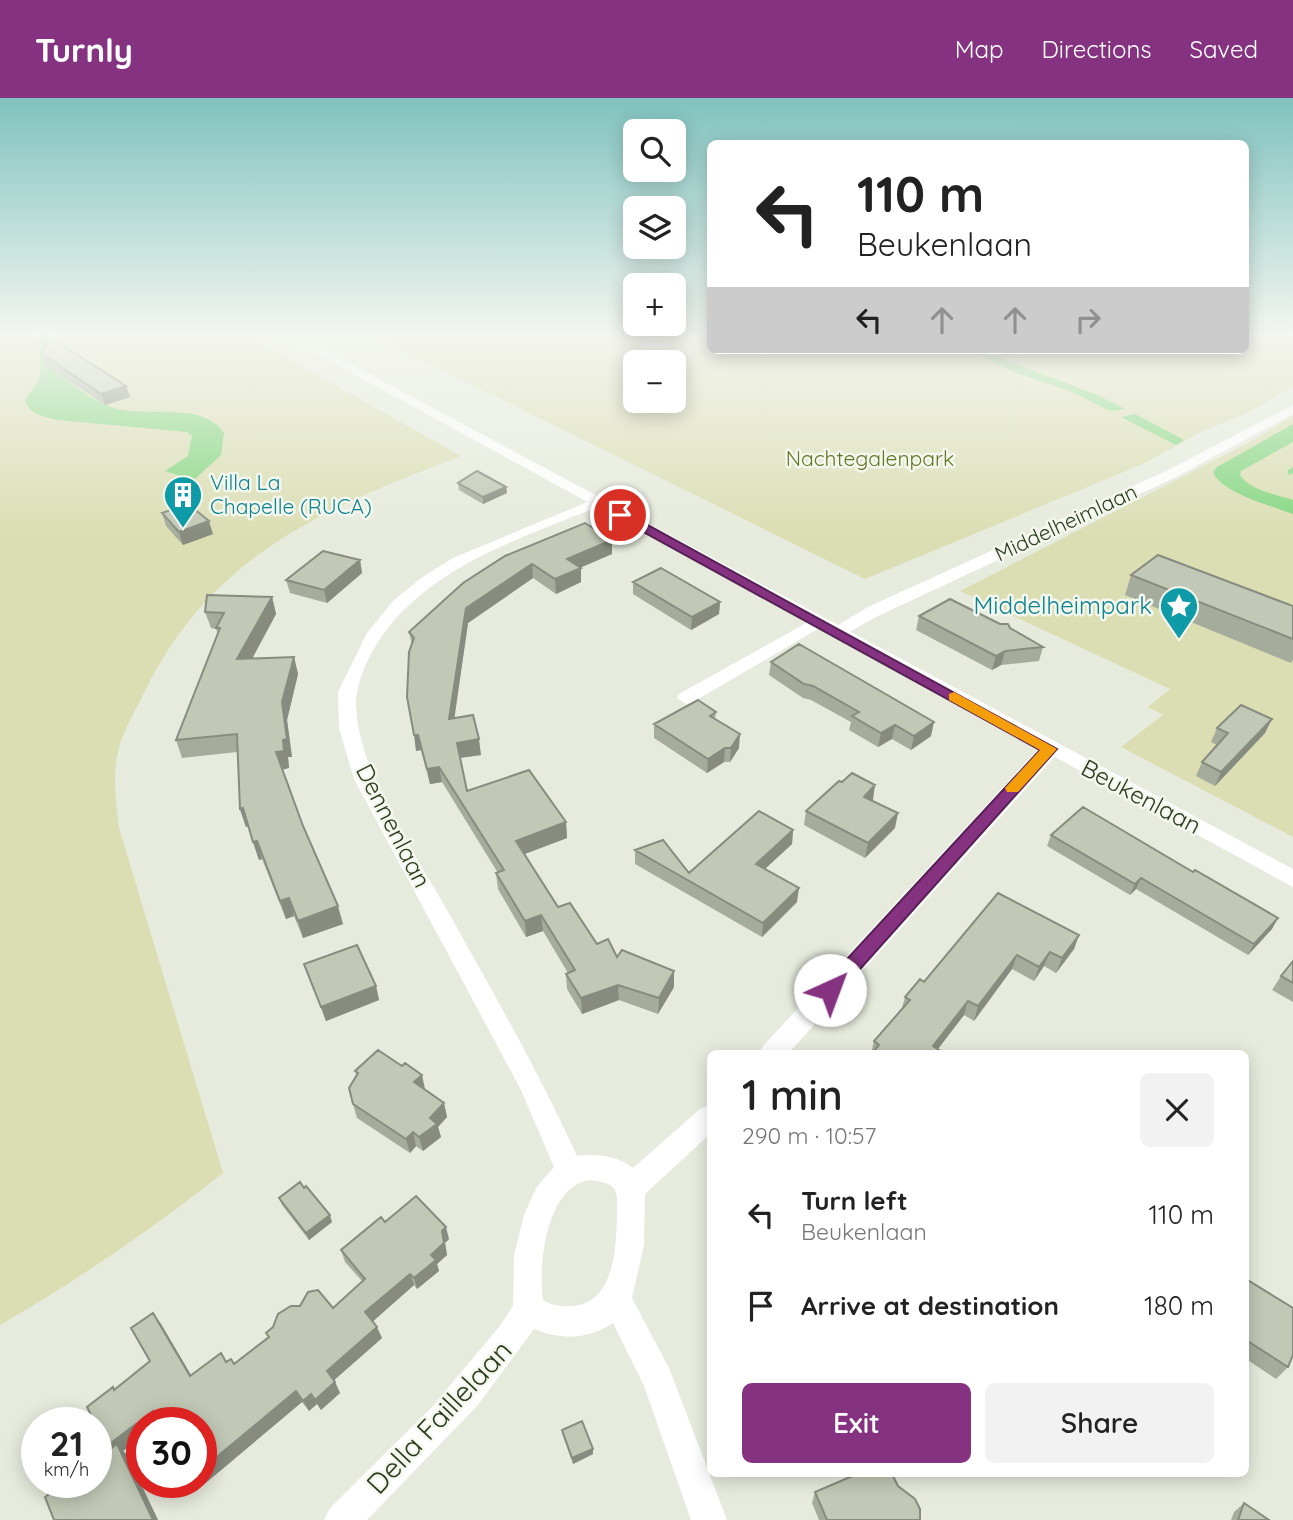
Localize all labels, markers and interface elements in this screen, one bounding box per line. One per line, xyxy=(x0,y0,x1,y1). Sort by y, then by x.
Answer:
text: Turnly xyxy=(35,29,133,70)
text: Map xyxy=(955,34,1004,64)
text: Directions xyxy=(1042,34,1152,64)
text: Saved xyxy=(1190,34,1258,64)
map controls xyxy=(623,119,686,413)
button: search xyxy=(623,119,686,182)
text: 110 m xyxy=(857,163,984,224)
icon: left xyxy=(742,168,833,259)
button: layers xyxy=(623,196,686,259)
text: Beukenlaan xyxy=(857,224,1032,264)
button: + xyxy=(623,273,686,336)
icon: left xyxy=(850,301,888,339)
icon: ahead xyxy=(923,301,961,339)
icon: ahead xyxy=(996,301,1034,339)
icon: right xyxy=(1069,301,1107,339)
button: − xyxy=(623,350,686,413)
park label: Nachtegalenpark xyxy=(786,445,954,471)
place label: Villa La Chapelle (RUCA) xyxy=(210,469,372,519)
building icon: Villa La Chapelle (RUCA) xyxy=(162,474,204,529)
street label: Middelheimlaan xyxy=(990,478,1141,566)
pin xyxy=(590,485,650,545)
icon: arrive xyxy=(601,496,639,534)
place icon: Middelheimpark xyxy=(1158,585,1200,640)
place label: Middelheimpark xyxy=(973,590,1152,620)
street label: Beukenlaan xyxy=(1076,752,1206,840)
street label: Dennenlaan xyxy=(350,759,438,892)
position arrow xyxy=(793,953,867,1027)
text: 1 min xyxy=(742,1068,843,1121)
button: close xyxy=(1140,1073,1214,1147)
text: 290 m · 10:57 xyxy=(742,1121,876,1150)
text: Turn left xyxy=(801,1184,908,1217)
icon: left xyxy=(742,1196,780,1234)
text: 110 m xyxy=(1148,1198,1214,1231)
text: Beukenlaan xyxy=(801,1217,927,1246)
icon: arrive xyxy=(742,1287,780,1325)
text: Arrive at destination xyxy=(801,1289,1059,1322)
text: 180 m xyxy=(1144,1289,1214,1322)
street label: Della Faillelaan xyxy=(359,1333,519,1501)
button: Exit xyxy=(742,1383,971,1463)
button: Share xyxy=(985,1383,1214,1463)
speed limit sign: 30 xyxy=(126,1407,217,1498)
text: 21 xyxy=(50,1421,83,1465)
text: km/h xyxy=(44,1458,89,1481)

